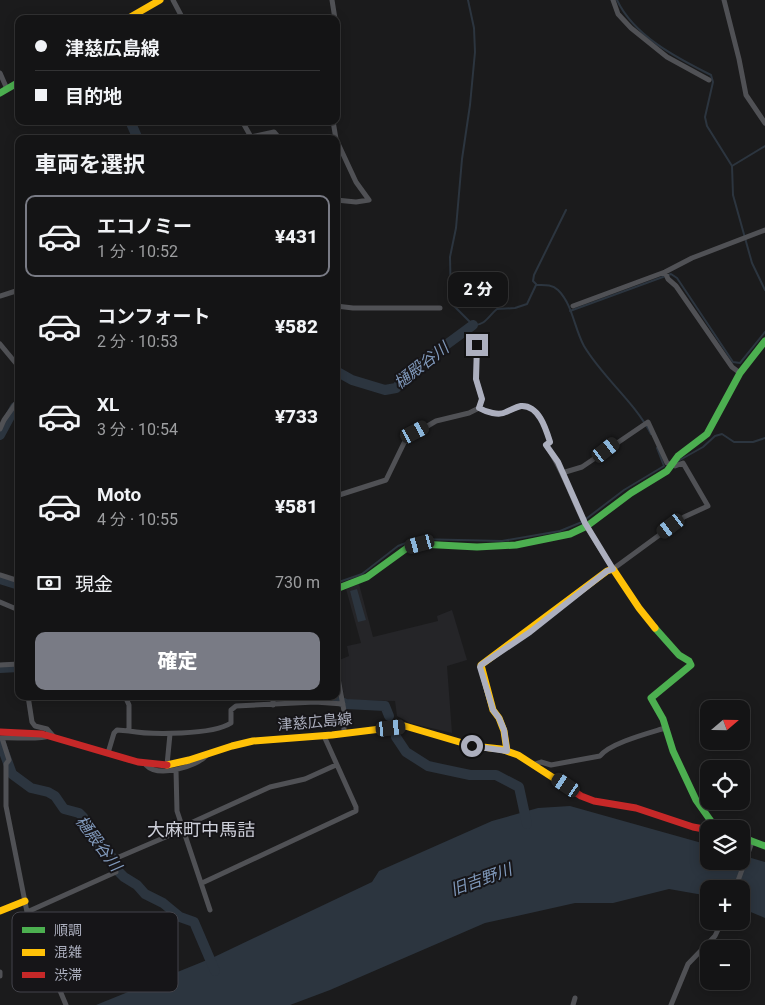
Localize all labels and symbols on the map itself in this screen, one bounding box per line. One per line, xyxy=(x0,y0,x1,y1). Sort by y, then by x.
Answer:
callout: 2 分 xyxy=(447,272,507,308)
route end xyxy=(466,334,488,356)
water label: 樋殿谷川 xyxy=(390,337,454,393)
car xyxy=(398,418,431,446)
car xyxy=(589,435,622,465)
car xyxy=(654,511,687,541)
car xyxy=(403,533,436,555)
north arrow xyxy=(700,700,750,750)
street label: 津慈広島線 xyxy=(277,710,353,734)
car xyxy=(375,719,406,737)
route start xyxy=(461,735,483,757)
car xyxy=(549,770,582,800)
water label: 樋殿谷川 xyxy=(72,812,127,876)
district label: 大麻町中馬詰 xyxy=(147,819,255,840)
water label: 旧吉野川 xyxy=(448,859,516,899)
legend xyxy=(12,912,178,992)
text: 順調 xyxy=(54,922,82,938)
text: 混雑 xyxy=(54,944,82,960)
text: 渋滞 xyxy=(54,967,82,983)

